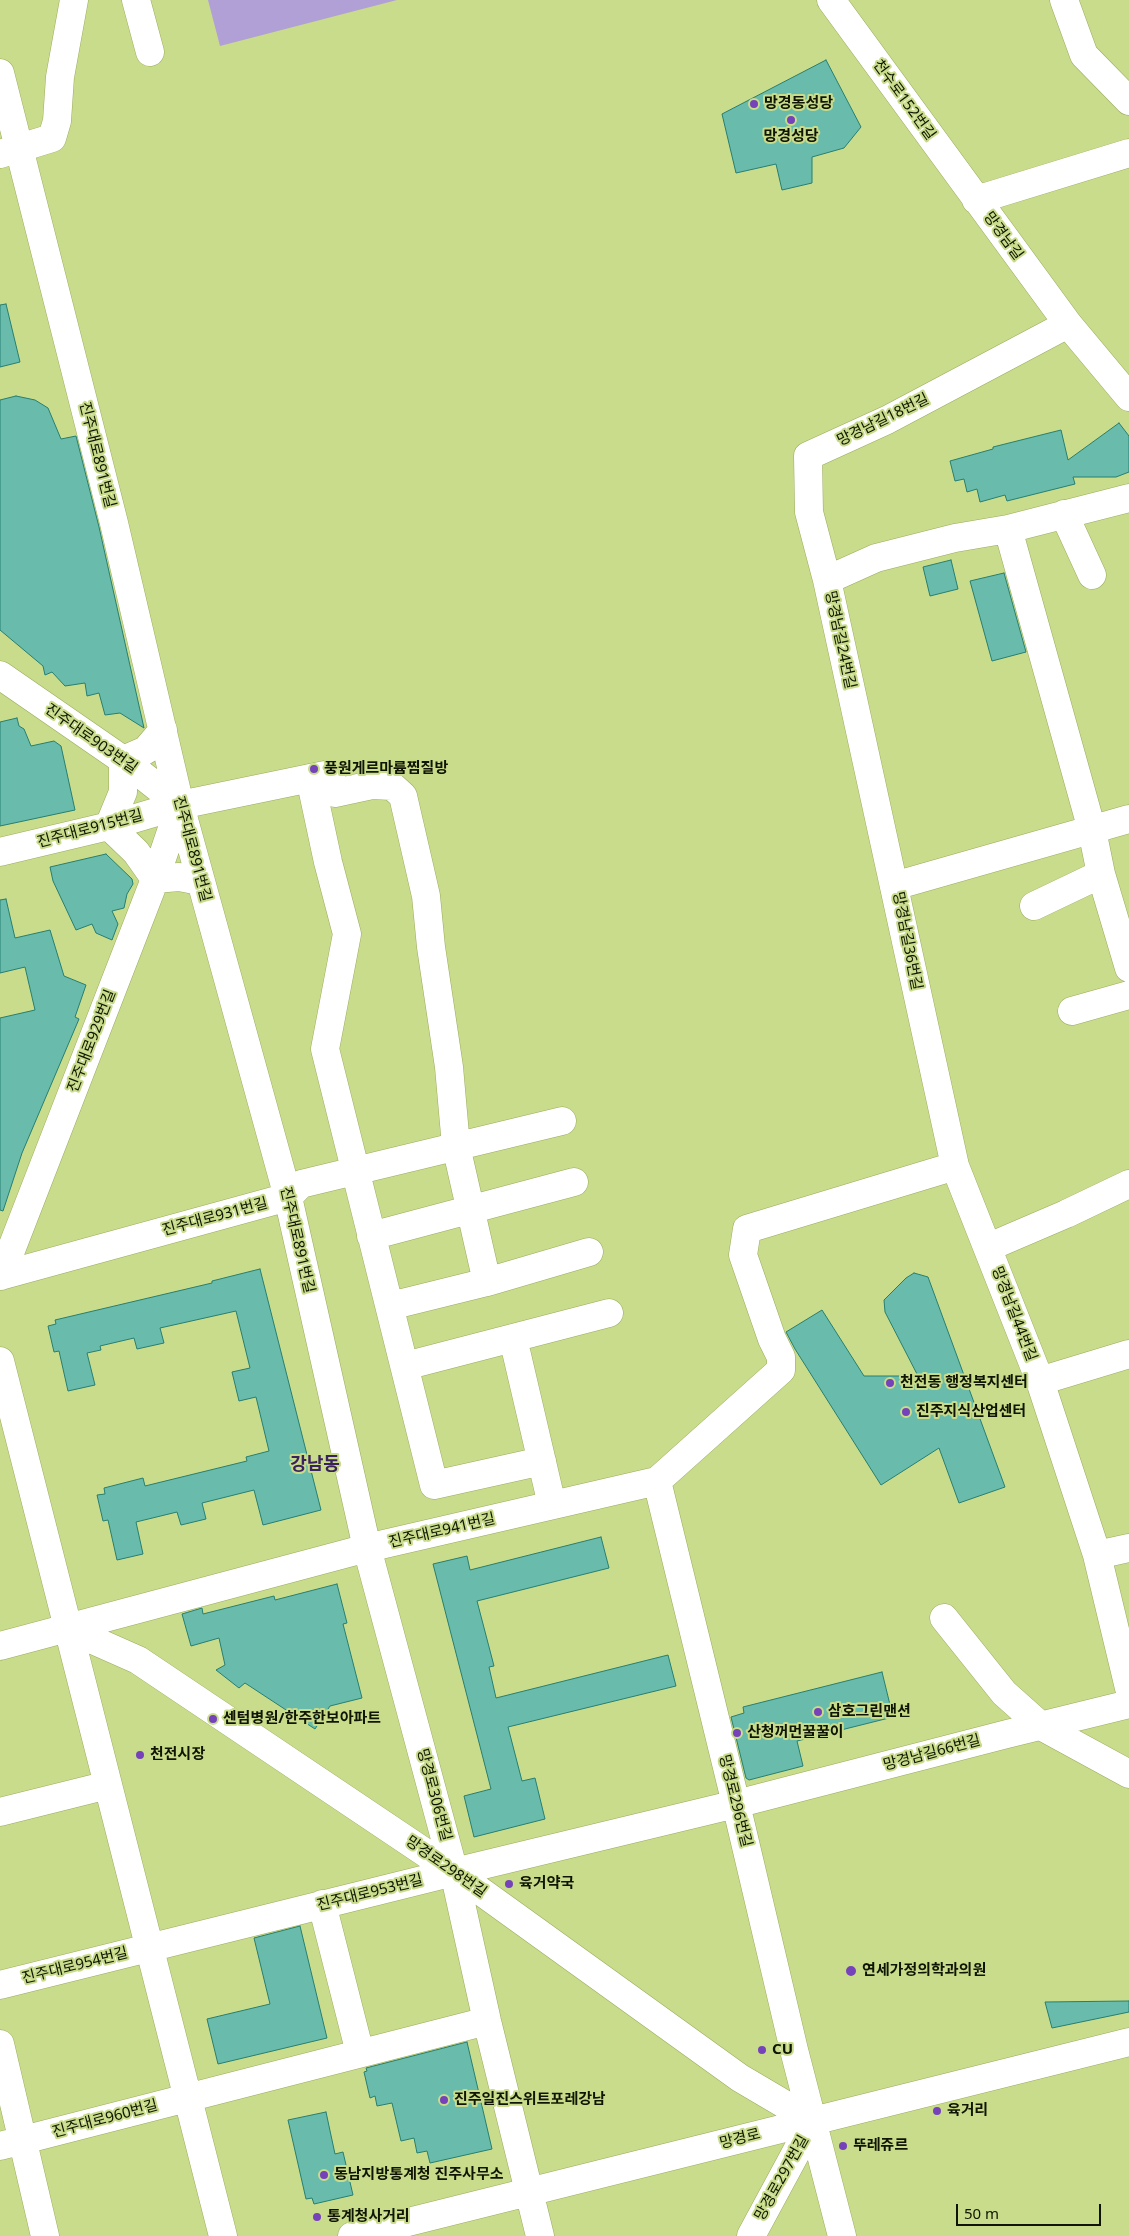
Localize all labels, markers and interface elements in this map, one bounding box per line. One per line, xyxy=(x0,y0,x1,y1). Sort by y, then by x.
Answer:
street label: 천수로152번길 xyxy=(869,56,939,144)
place label: 망경동성당 xyxy=(764,95,833,113)
marker: 망경동성당 xyxy=(748,98,760,110)
marker: 망경성당 xyxy=(785,114,797,126)
place label: 망경성당 xyxy=(763,128,819,146)
street label: 망경남길 xyxy=(979,208,1027,264)
street label: 망경남길18번길 xyxy=(834,390,932,450)
street label: 진주대로891번길 xyxy=(75,400,119,510)
street label: 망경남길24번길 xyxy=(821,589,859,691)
street label: 진주대로903번길 xyxy=(41,700,141,778)
place label: 풍원게르마륨찜질방 xyxy=(324,760,448,778)
marker: 풍원게르마륨찜질방 xyxy=(308,763,320,775)
street label: 진주대로891번길 xyxy=(169,794,215,904)
street label: 진주대로915번길 xyxy=(35,806,145,852)
street label: 망경남길36번길 xyxy=(889,890,925,992)
street label: 진주대로929번길 xyxy=(64,987,120,1095)
street label: 진주대로891번길 xyxy=(276,1185,318,1295)
street label: 진주대로931번길 xyxy=(160,1194,270,1240)
street label: 망경남길44번길 xyxy=(988,1264,1040,1364)
place label: 천전동 행정복지센터 xyxy=(900,1374,1028,1392)
marker: 천전동 행정복지센터 xyxy=(884,1377,896,1389)
place label: 진주지식산업센터 xyxy=(916,1403,1026,1421)
marker: 진주지식산업센터 xyxy=(900,1406,912,1418)
district label: 강남동 xyxy=(290,1454,340,1476)
street label: 진주대로941번길 xyxy=(387,1510,497,1552)
place label: 삼호그린맨션 xyxy=(828,1703,911,1721)
marker: 삼호그린맨션 xyxy=(812,1706,824,1718)
place label: 센텀병원/한주한보아파트 xyxy=(223,1710,381,1728)
marker: 센텀병원/한주한보아파트 xyxy=(207,1713,219,1725)
place label: 산청꺼먼꿀꿀이 xyxy=(747,1724,844,1742)
marker: 산청꺼먼꿀꿀이 xyxy=(731,1727,743,1739)
street label: 망경남길66번길 xyxy=(881,1731,983,1775)
place label: 천전시장 xyxy=(150,1746,205,1764)
street label: 망경로306번길 xyxy=(413,1747,455,1843)
marker: 천전시장 xyxy=(134,1749,146,1761)
street label: 망경로296번길 xyxy=(715,1753,755,1849)
street label: 망경로298번길 xyxy=(402,1832,490,1902)
street label: 진주대로953번길 xyxy=(315,1871,425,1915)
place label: 육거약국 xyxy=(519,1875,574,1893)
marker: 육거약국 xyxy=(503,1878,515,1890)
street label: 진주대로954번길 xyxy=(20,1944,130,1988)
place label: 연세가정의학과의원 xyxy=(862,1962,986,1980)
marker: 연세가정의학과의원 xyxy=(844,1964,858,1978)
place label: CU xyxy=(772,2041,793,2059)
marker: CU xyxy=(756,2044,768,2056)
place label: 진주일진스위트포레강남 xyxy=(454,2091,606,2109)
marker: 진주일진스위트포레강남 xyxy=(438,2094,450,2106)
street label: 진주대로960번길 xyxy=(50,2096,160,2142)
place label: 육거리 xyxy=(947,2102,988,2120)
marker: 육거리 xyxy=(931,2105,943,2117)
street label: 망경로 xyxy=(718,2125,762,2153)
street label: 망경로297번길 xyxy=(751,2132,813,2224)
place label: 뚜레쥬르 xyxy=(853,2137,908,2155)
marker: 뚜레쥬르 xyxy=(837,2140,849,2152)
place label: 동남지방통계청 진주사무소 xyxy=(334,2166,503,2184)
marker: 동남지방통계청 진주사무소 xyxy=(318,2169,330,2181)
scale bar xyxy=(959,2194,1104,2226)
text: 50 m xyxy=(964,2203,999,2223)
place label: 통계청사거리 xyxy=(327,2208,410,2226)
marker: 통계청사거리 xyxy=(311,2211,323,2223)

